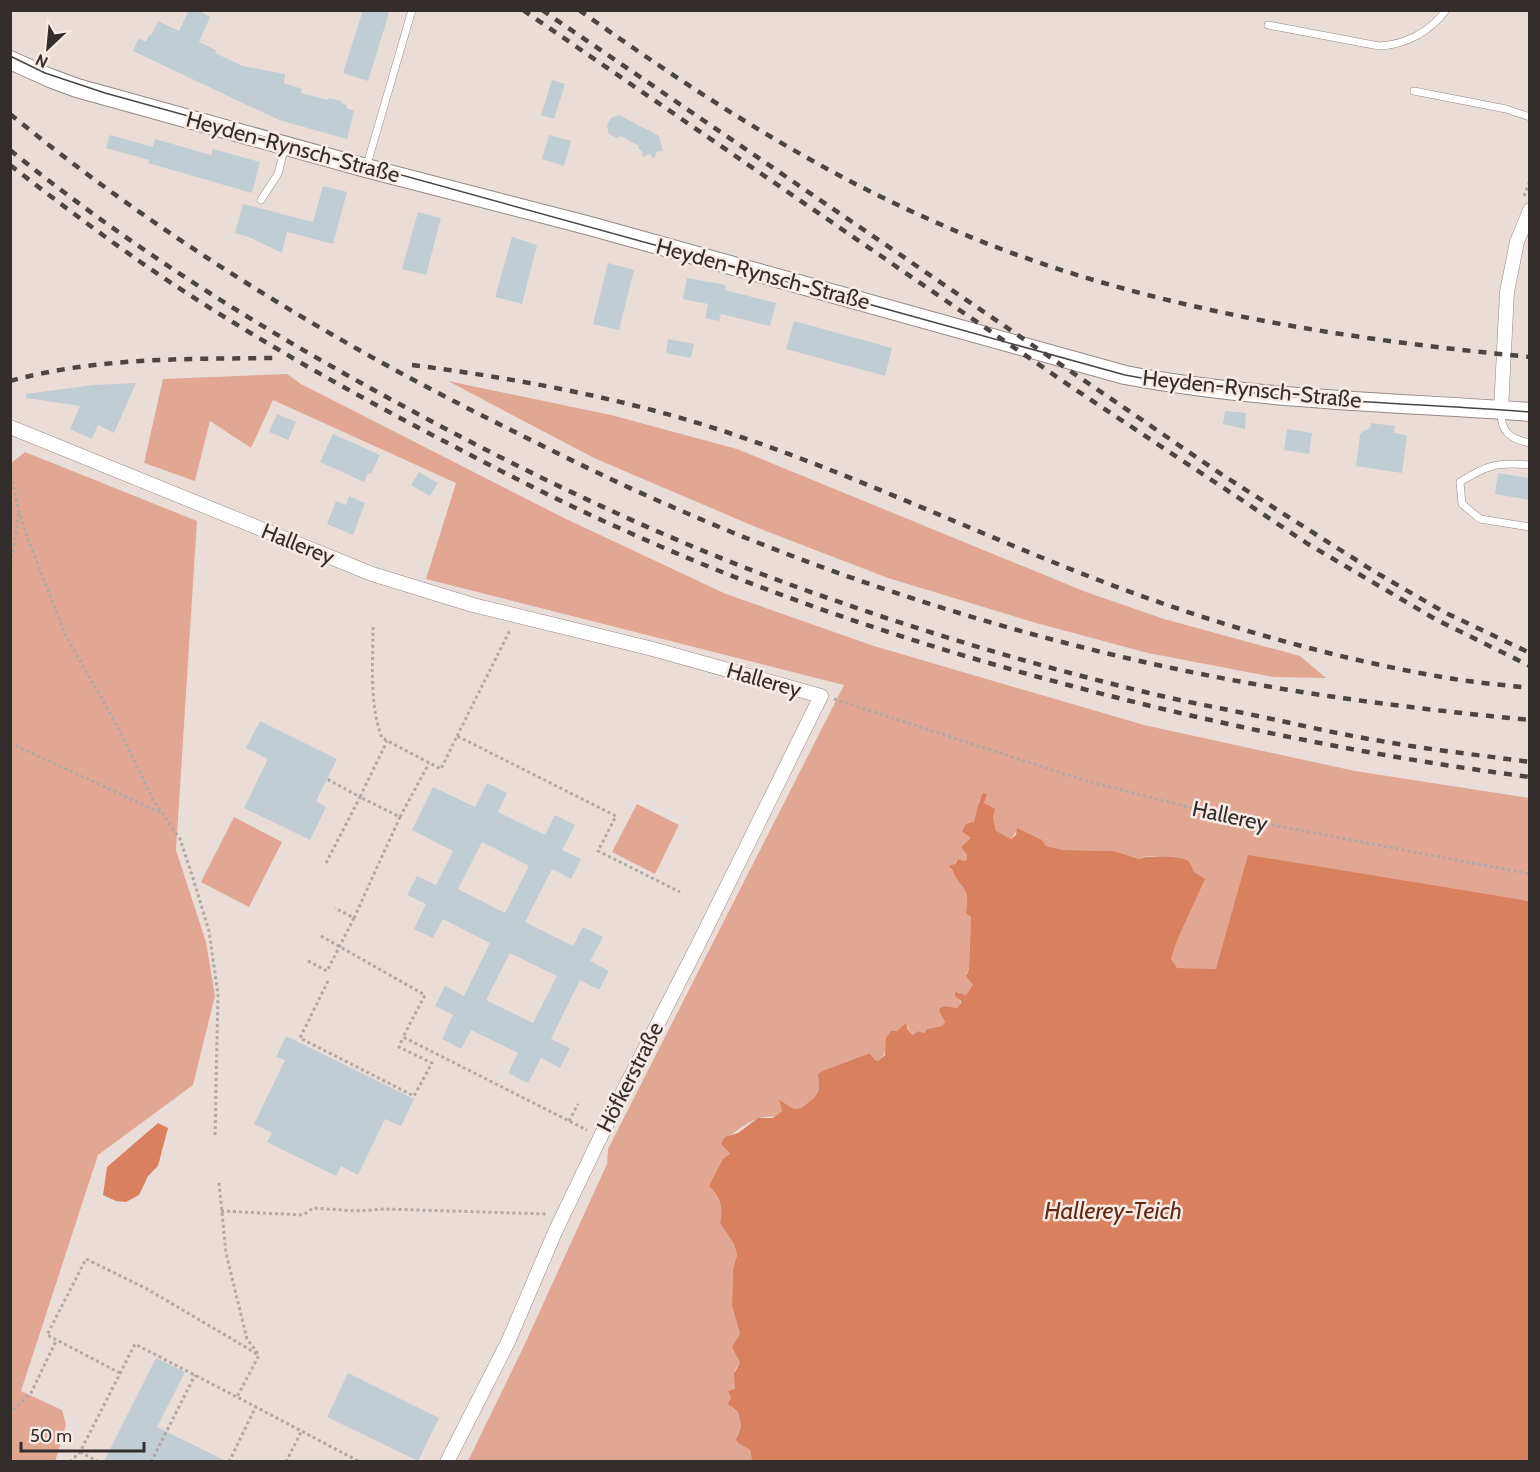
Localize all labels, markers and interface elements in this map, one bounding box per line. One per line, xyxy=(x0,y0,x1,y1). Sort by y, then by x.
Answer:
north arrow xyxy=(18,18,78,78)
text: N xyxy=(32,50,51,72)
street label: Heyden-Rynsch-Straße xyxy=(183,105,403,189)
street label: Heyden-Rynsch-Straße xyxy=(653,232,873,316)
street label: Heyden-Rynsch-Straße xyxy=(1141,364,1363,414)
street label: Hallerey xyxy=(258,517,338,571)
street label: Hallerey xyxy=(724,657,804,703)
street label: Hallerey xyxy=(1190,795,1270,837)
street label: Höfkerstraße xyxy=(591,1017,669,1137)
water label: Hallerey-Teich xyxy=(1044,1196,1182,1225)
scale bar xyxy=(21,1415,144,1453)
text: 50 m xyxy=(30,1425,72,1447)

